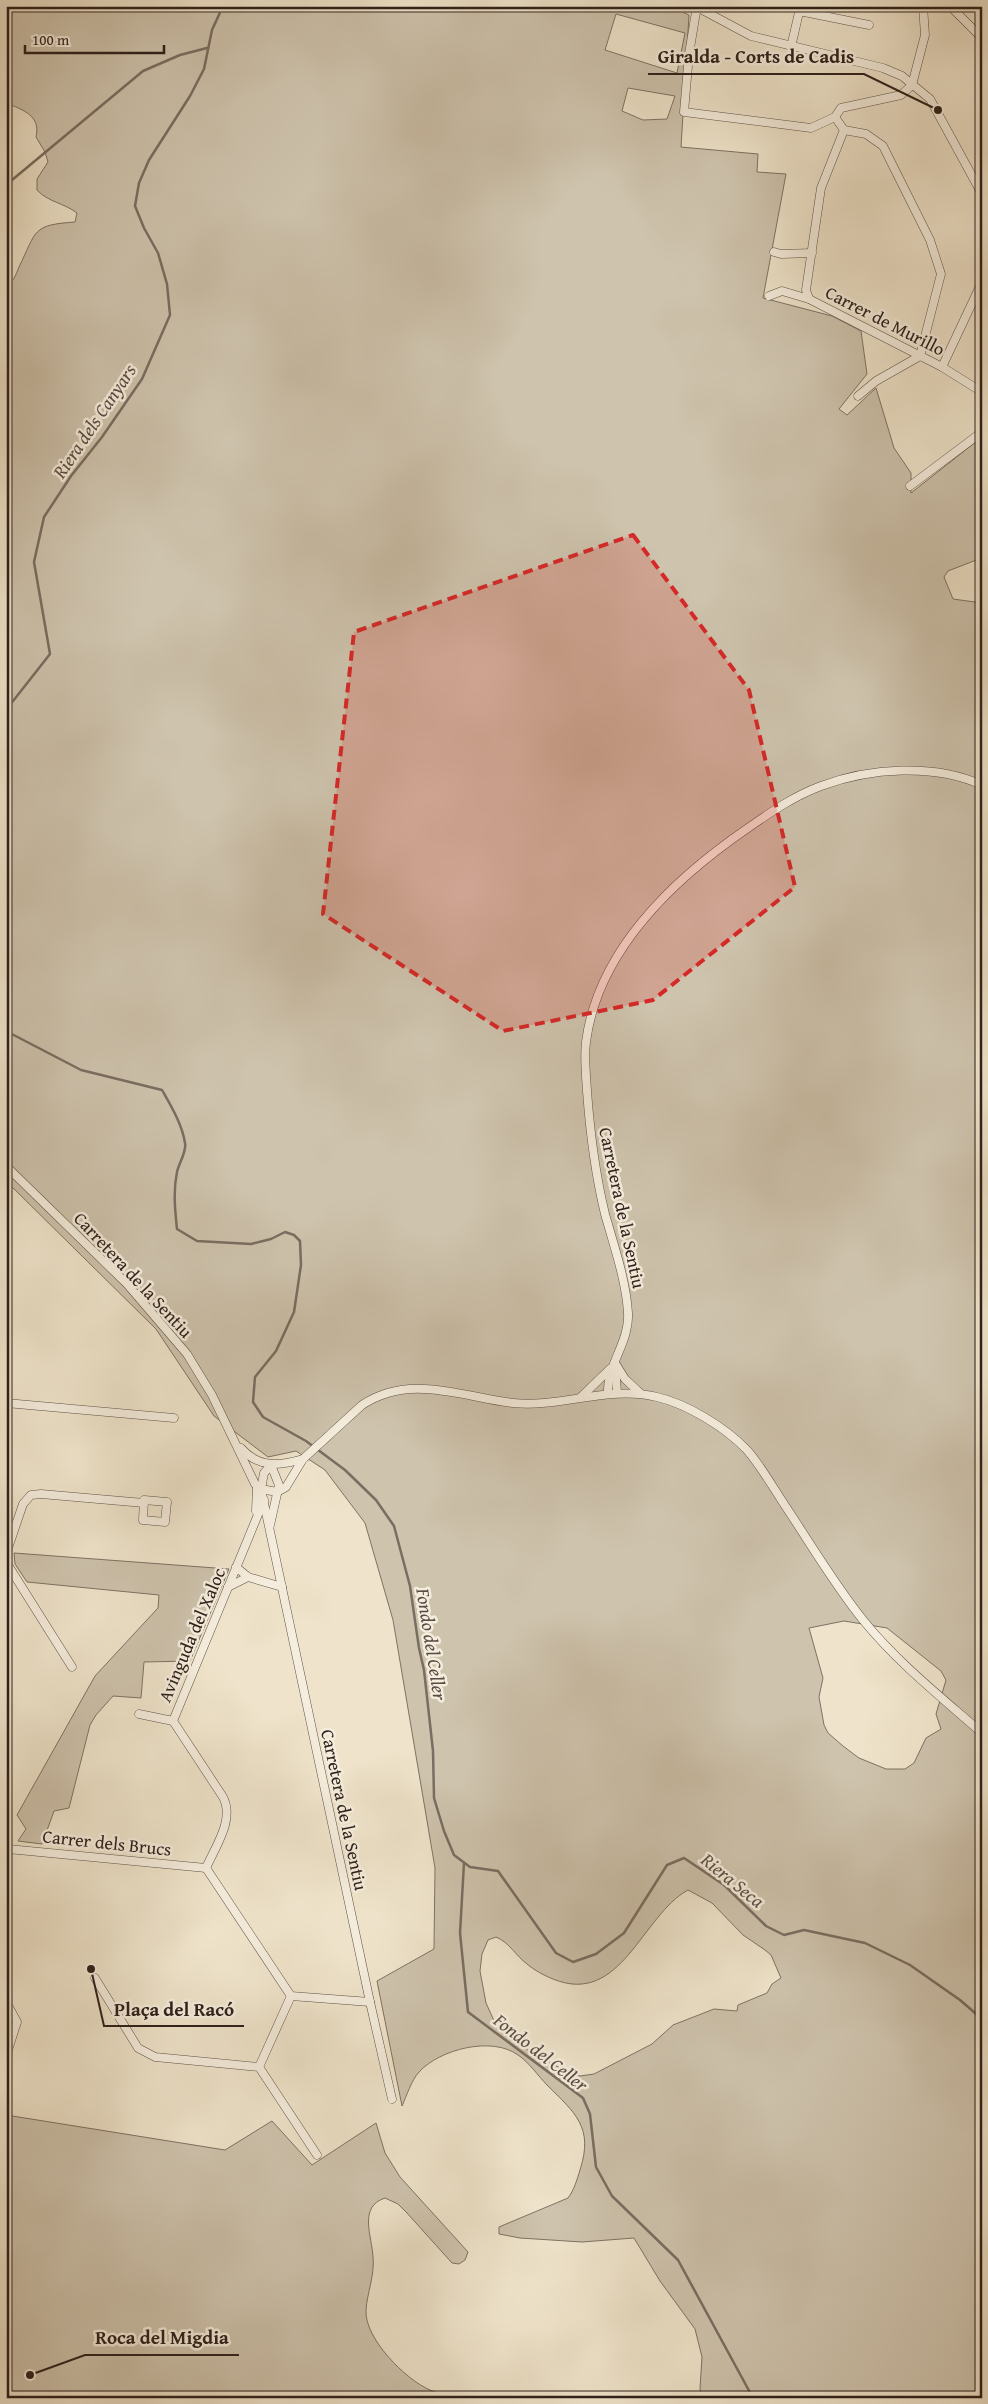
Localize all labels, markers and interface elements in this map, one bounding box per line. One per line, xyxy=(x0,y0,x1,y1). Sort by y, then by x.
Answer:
scale bar xyxy=(25,22,164,54)
text: 100 m xyxy=(32,29,70,50)
callout: Giralda - Corts de Cadis xyxy=(648,40,864,74)
text: Giralda - Corts de Cadis xyxy=(658,42,854,70)
street label: Carrer de Murillo xyxy=(821,279,950,362)
water label: Riera dels Canyars xyxy=(45,358,143,485)
street label: Carretera de la Sentiu xyxy=(592,1125,653,1291)
street label: Carretera de la Sentiu xyxy=(68,1206,199,1344)
street label: Avinguda del Xaloc xyxy=(151,1563,232,1706)
water label: Fondo del Celler xyxy=(409,1585,455,1703)
street label: Carretera de la Sentiu xyxy=(314,1727,375,1893)
street label: Carrer dels Brucs xyxy=(41,1822,173,1863)
water label: Riera Seca xyxy=(695,1845,771,1914)
callout: Plaça del Racó xyxy=(104,1992,244,2026)
text: Plaça del Racó xyxy=(114,1995,234,2023)
water label: Fondo del Celler xyxy=(487,2006,595,2098)
callout: Roca del Migdia xyxy=(85,2321,239,2355)
text: Roca del Migdia xyxy=(95,2323,229,2351)

